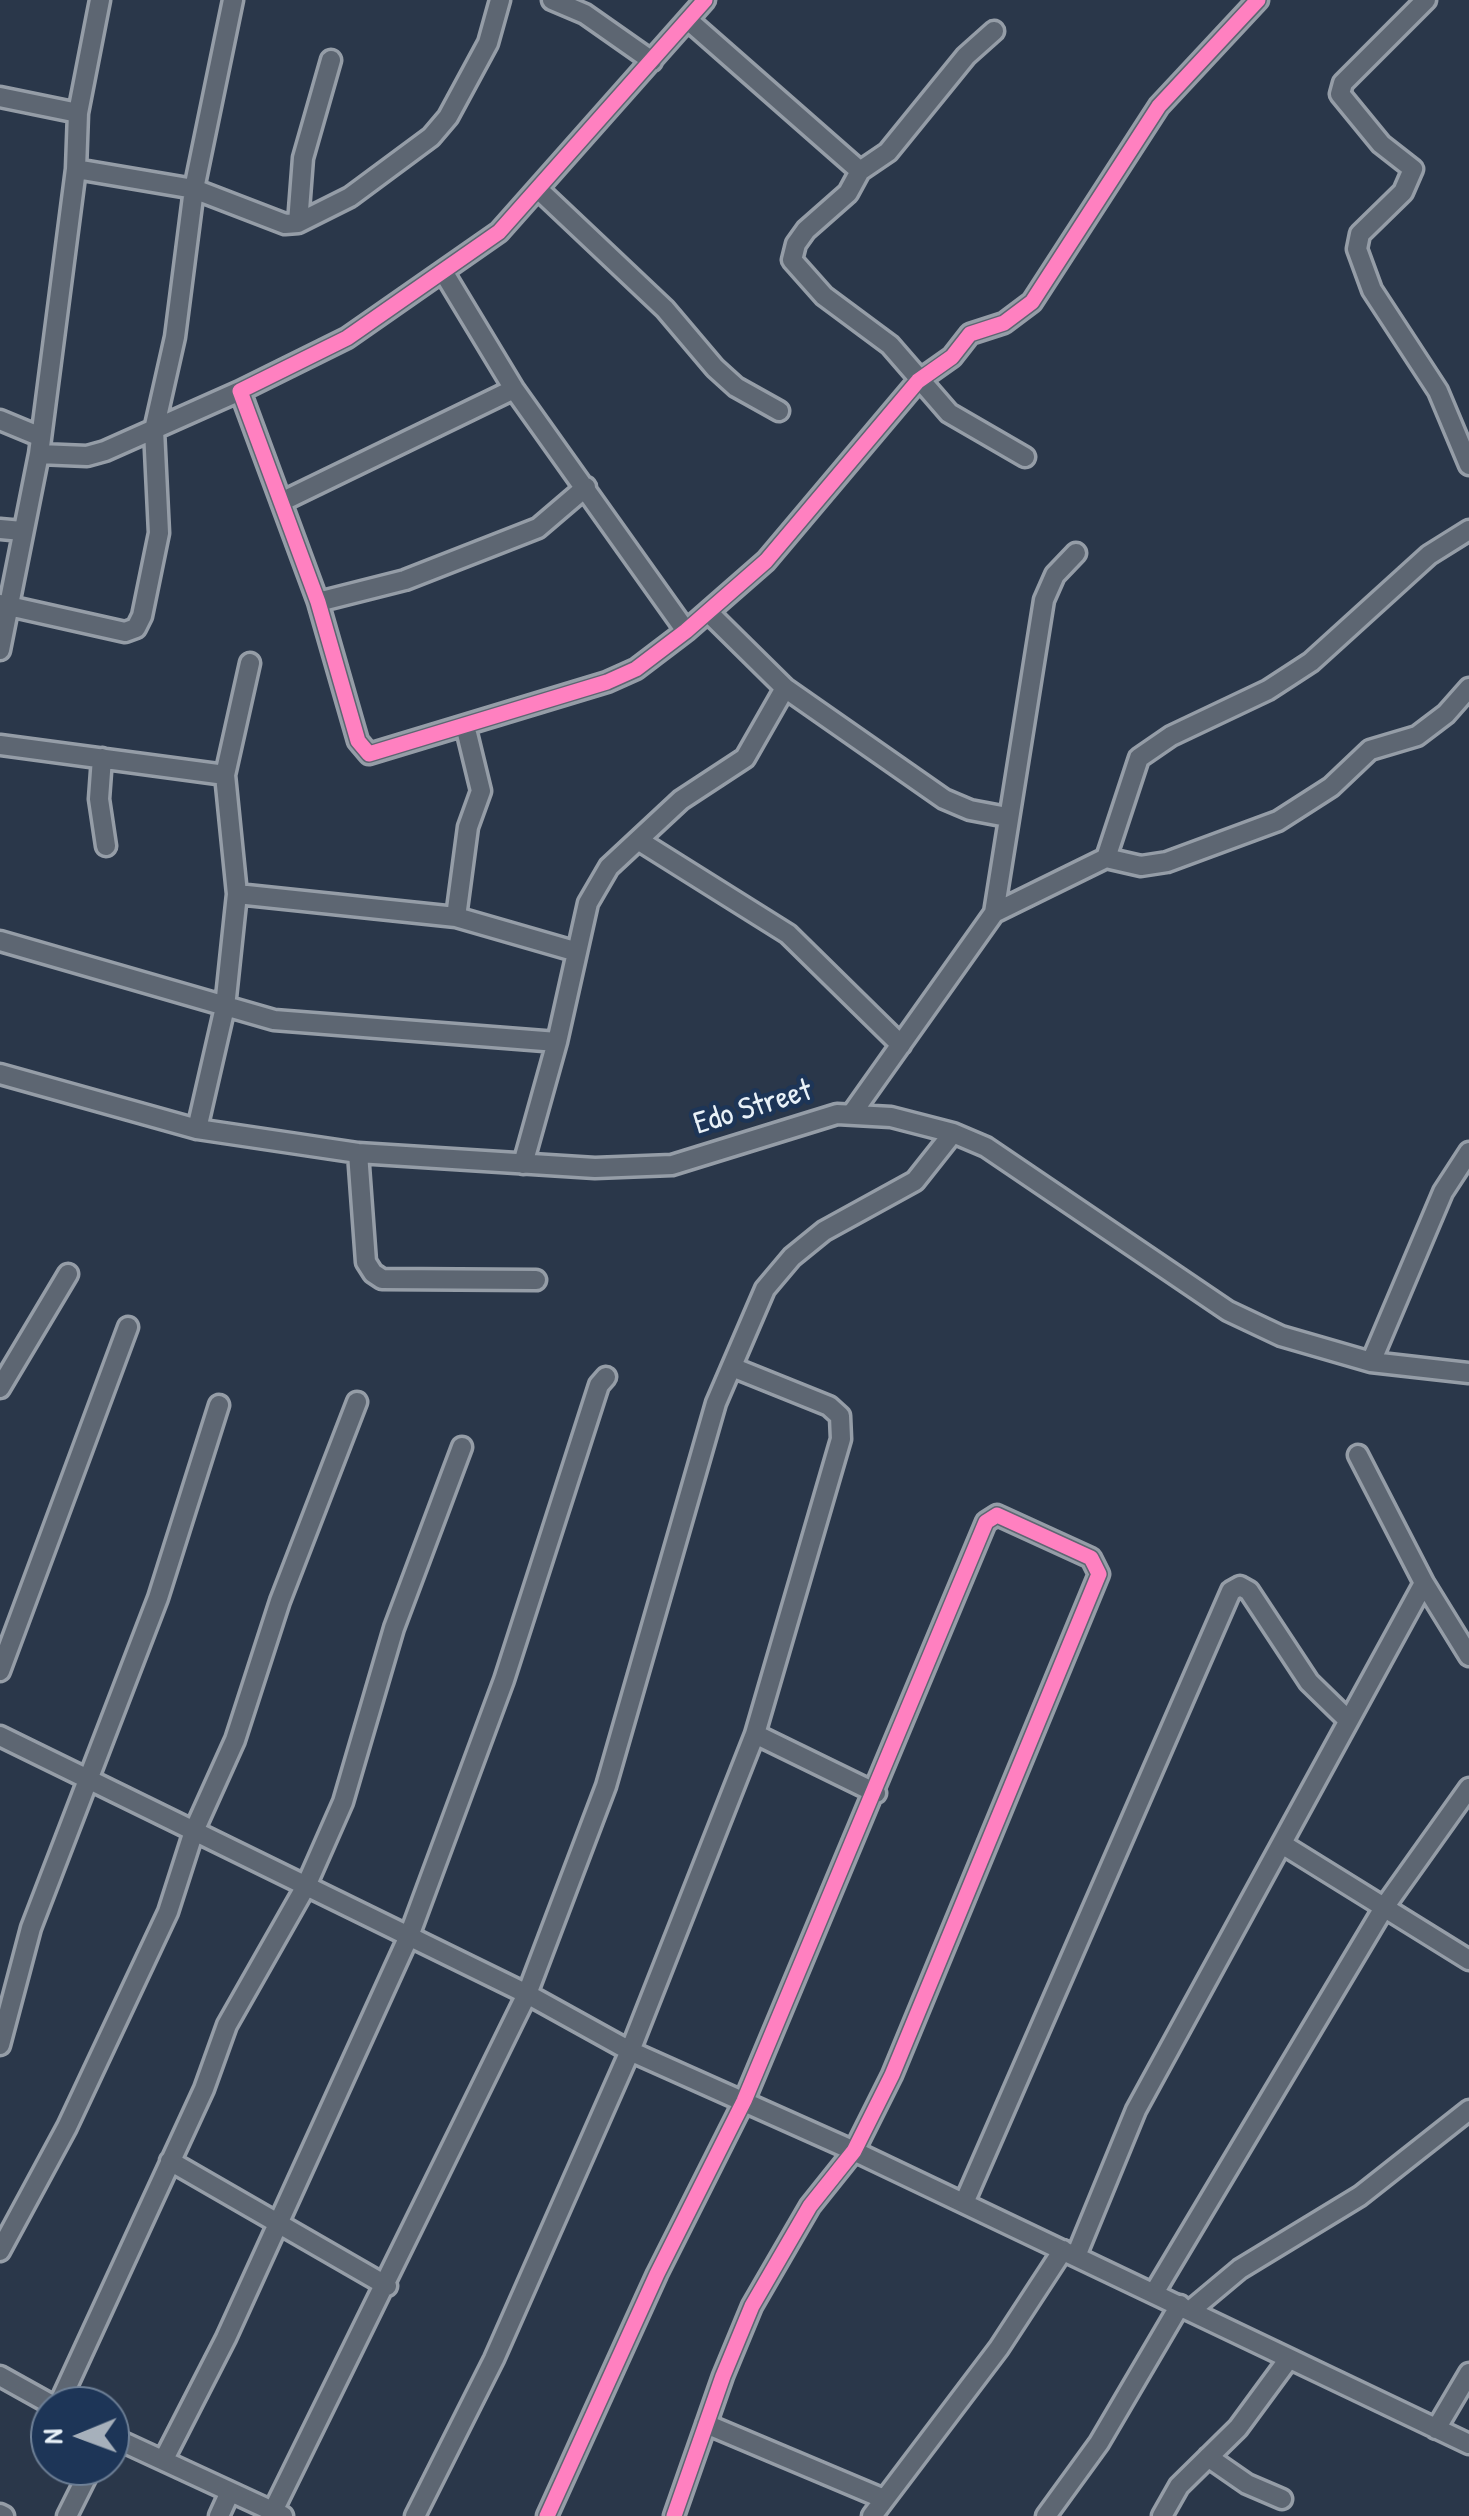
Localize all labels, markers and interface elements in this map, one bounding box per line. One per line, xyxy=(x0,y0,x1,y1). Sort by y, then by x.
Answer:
street label: Edo Street xyxy=(689,1072,817,1144)
north arrow xyxy=(30,2386,130,2486)
text: N xyxy=(33,2429,71,2444)

